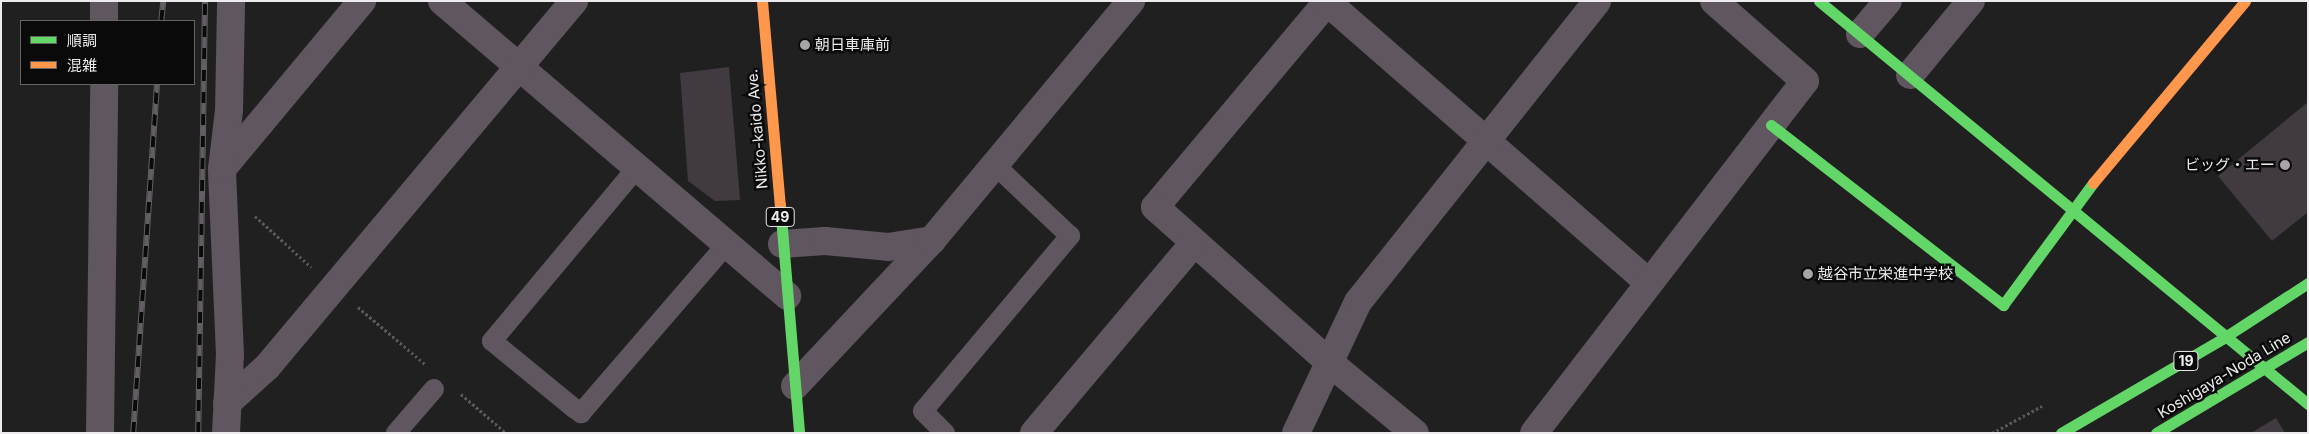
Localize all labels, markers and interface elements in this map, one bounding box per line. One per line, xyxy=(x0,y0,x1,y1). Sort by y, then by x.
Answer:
legend xyxy=(20,20,195,85)
text: 順調 xyxy=(67,31,97,50)
place label: 朝日車庫前 xyxy=(815,36,890,54)
marker: 朝日車庫前 xyxy=(799,39,811,51)
text: 混雑 xyxy=(67,56,97,75)
street label: Nikko-kaido Ave. xyxy=(743,68,771,190)
place label: ビッグ・エー xyxy=(2185,156,2275,174)
marker: ビッグ・エー xyxy=(2279,159,2291,171)
road number: 49 xyxy=(765,206,795,228)
place label: 越谷市立栄進中学校 xyxy=(1818,265,1953,283)
marker: 越谷市立栄進中学校 xyxy=(1802,268,1814,280)
street label: Koshigaya-Noda Line xyxy=(2154,328,2294,422)
road number: 19 xyxy=(2172,350,2200,372)

